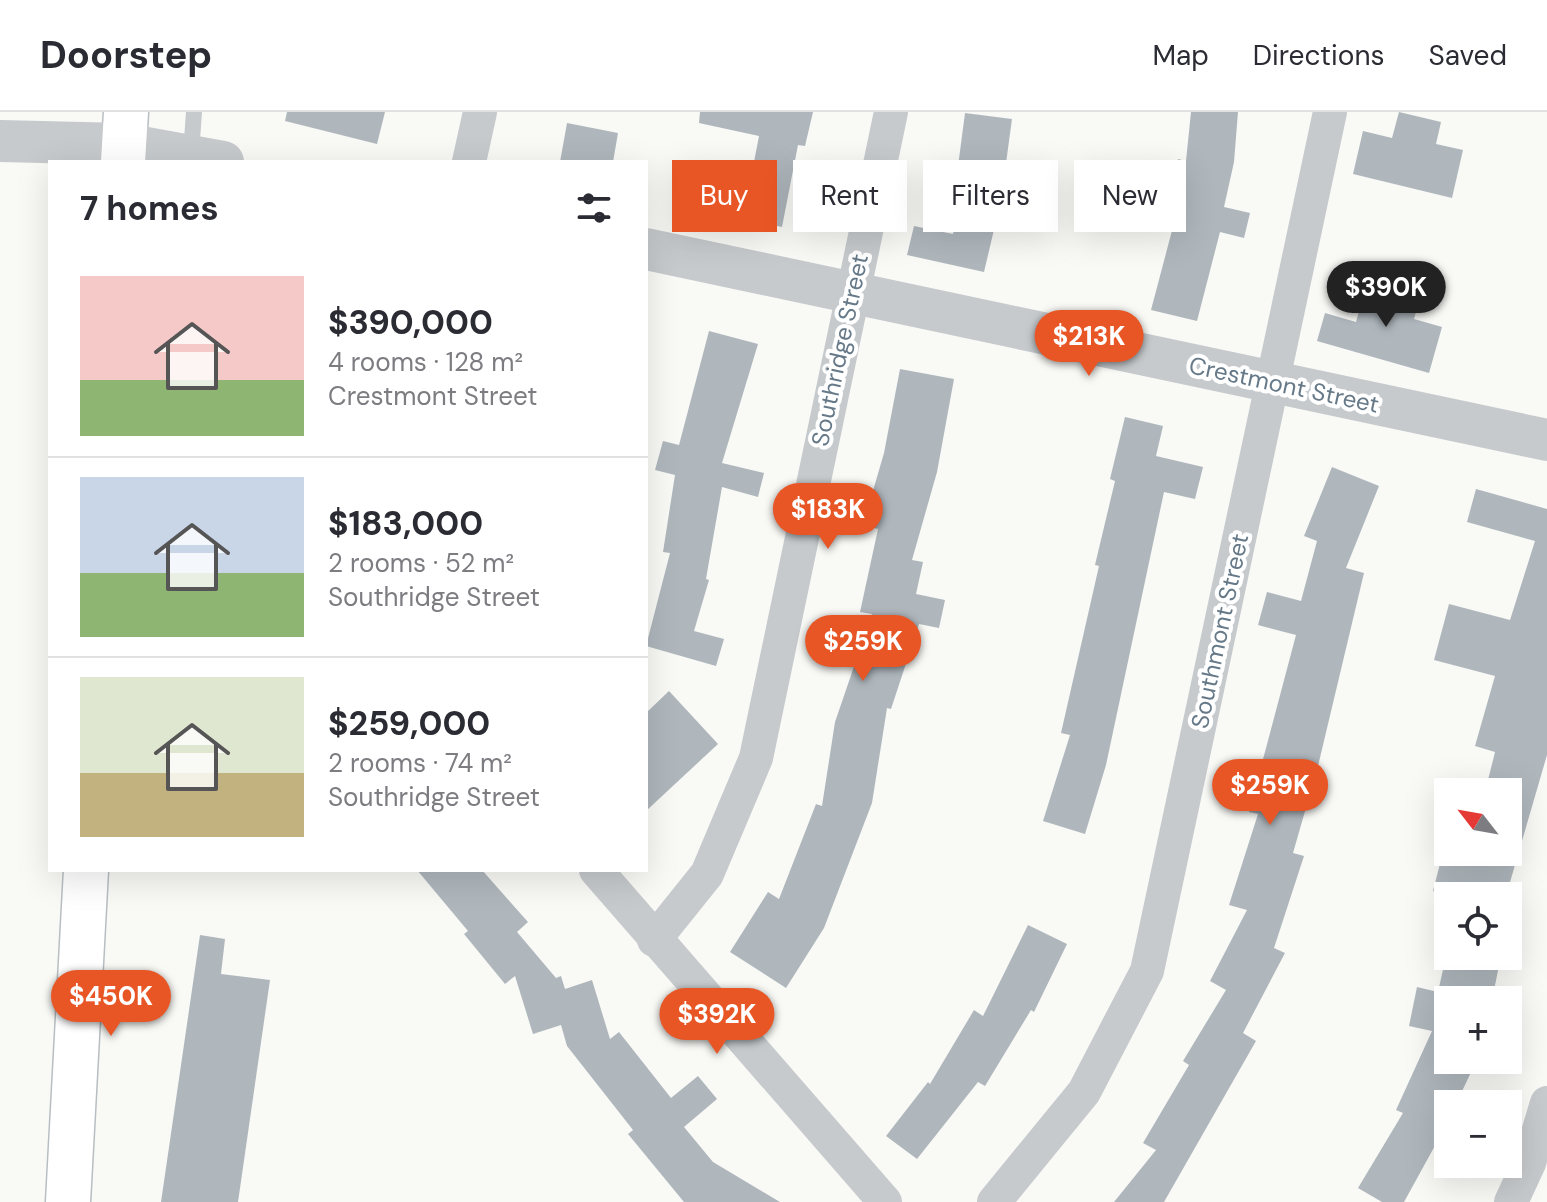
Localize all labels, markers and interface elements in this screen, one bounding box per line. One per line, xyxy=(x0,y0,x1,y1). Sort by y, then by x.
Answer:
text: Doorstep xyxy=(40,30,212,80)
text: Map xyxy=(1152,37,1209,74)
text: Directions xyxy=(1253,37,1385,74)
text: Saved xyxy=(1429,37,1507,74)
chip: Buy xyxy=(672,160,777,232)
chip: Rent xyxy=(793,160,907,232)
chip: Filters xyxy=(923,160,1058,232)
chip: New xyxy=(1074,160,1186,232)
text: 7 homes xyxy=(80,186,219,231)
icon: filters xyxy=(572,186,616,230)
street label: Southridge Street xyxy=(804,251,875,449)
pin: $390K xyxy=(1330,261,1442,329)
text: $390K xyxy=(1345,270,1427,304)
text: $390,000 xyxy=(328,300,493,345)
icon: home xyxy=(144,308,240,404)
pin: $213K xyxy=(1033,310,1145,378)
text: $213K xyxy=(1053,319,1125,353)
text: 4 rooms · 128 m² xyxy=(328,345,523,379)
street label: Crestmont Street xyxy=(1186,349,1382,420)
text: Crestmont Street xyxy=(328,379,538,413)
pin: $183K xyxy=(772,483,884,551)
text: $183K xyxy=(791,492,865,526)
text: $183,000 xyxy=(328,501,483,546)
icon: home xyxy=(144,509,240,605)
street label: Southmont Street xyxy=(1184,531,1255,731)
text: 2 rooms · 52 m² xyxy=(328,546,514,580)
text: Southridge Street xyxy=(328,580,540,614)
pin: $259K xyxy=(807,615,919,683)
text: $259K xyxy=(823,624,903,658)
text: $259,000 xyxy=(328,701,490,746)
icon: home xyxy=(144,709,240,805)
text: 2 rooms · 74 m² xyxy=(328,746,512,780)
pin: $259K xyxy=(1214,759,1326,827)
text: $259K xyxy=(1230,768,1310,802)
north arrow xyxy=(1434,778,1522,866)
map controls xyxy=(1434,778,1522,1178)
text: Southridge Street xyxy=(328,780,540,814)
button: locate xyxy=(1434,882,1522,970)
pin: $450K xyxy=(55,970,167,1038)
text: $450K xyxy=(69,979,153,1013)
button: + xyxy=(1434,986,1522,1074)
pin: $392K xyxy=(661,988,773,1056)
text: $392K xyxy=(677,997,757,1031)
button: − xyxy=(1434,1090,1522,1178)

